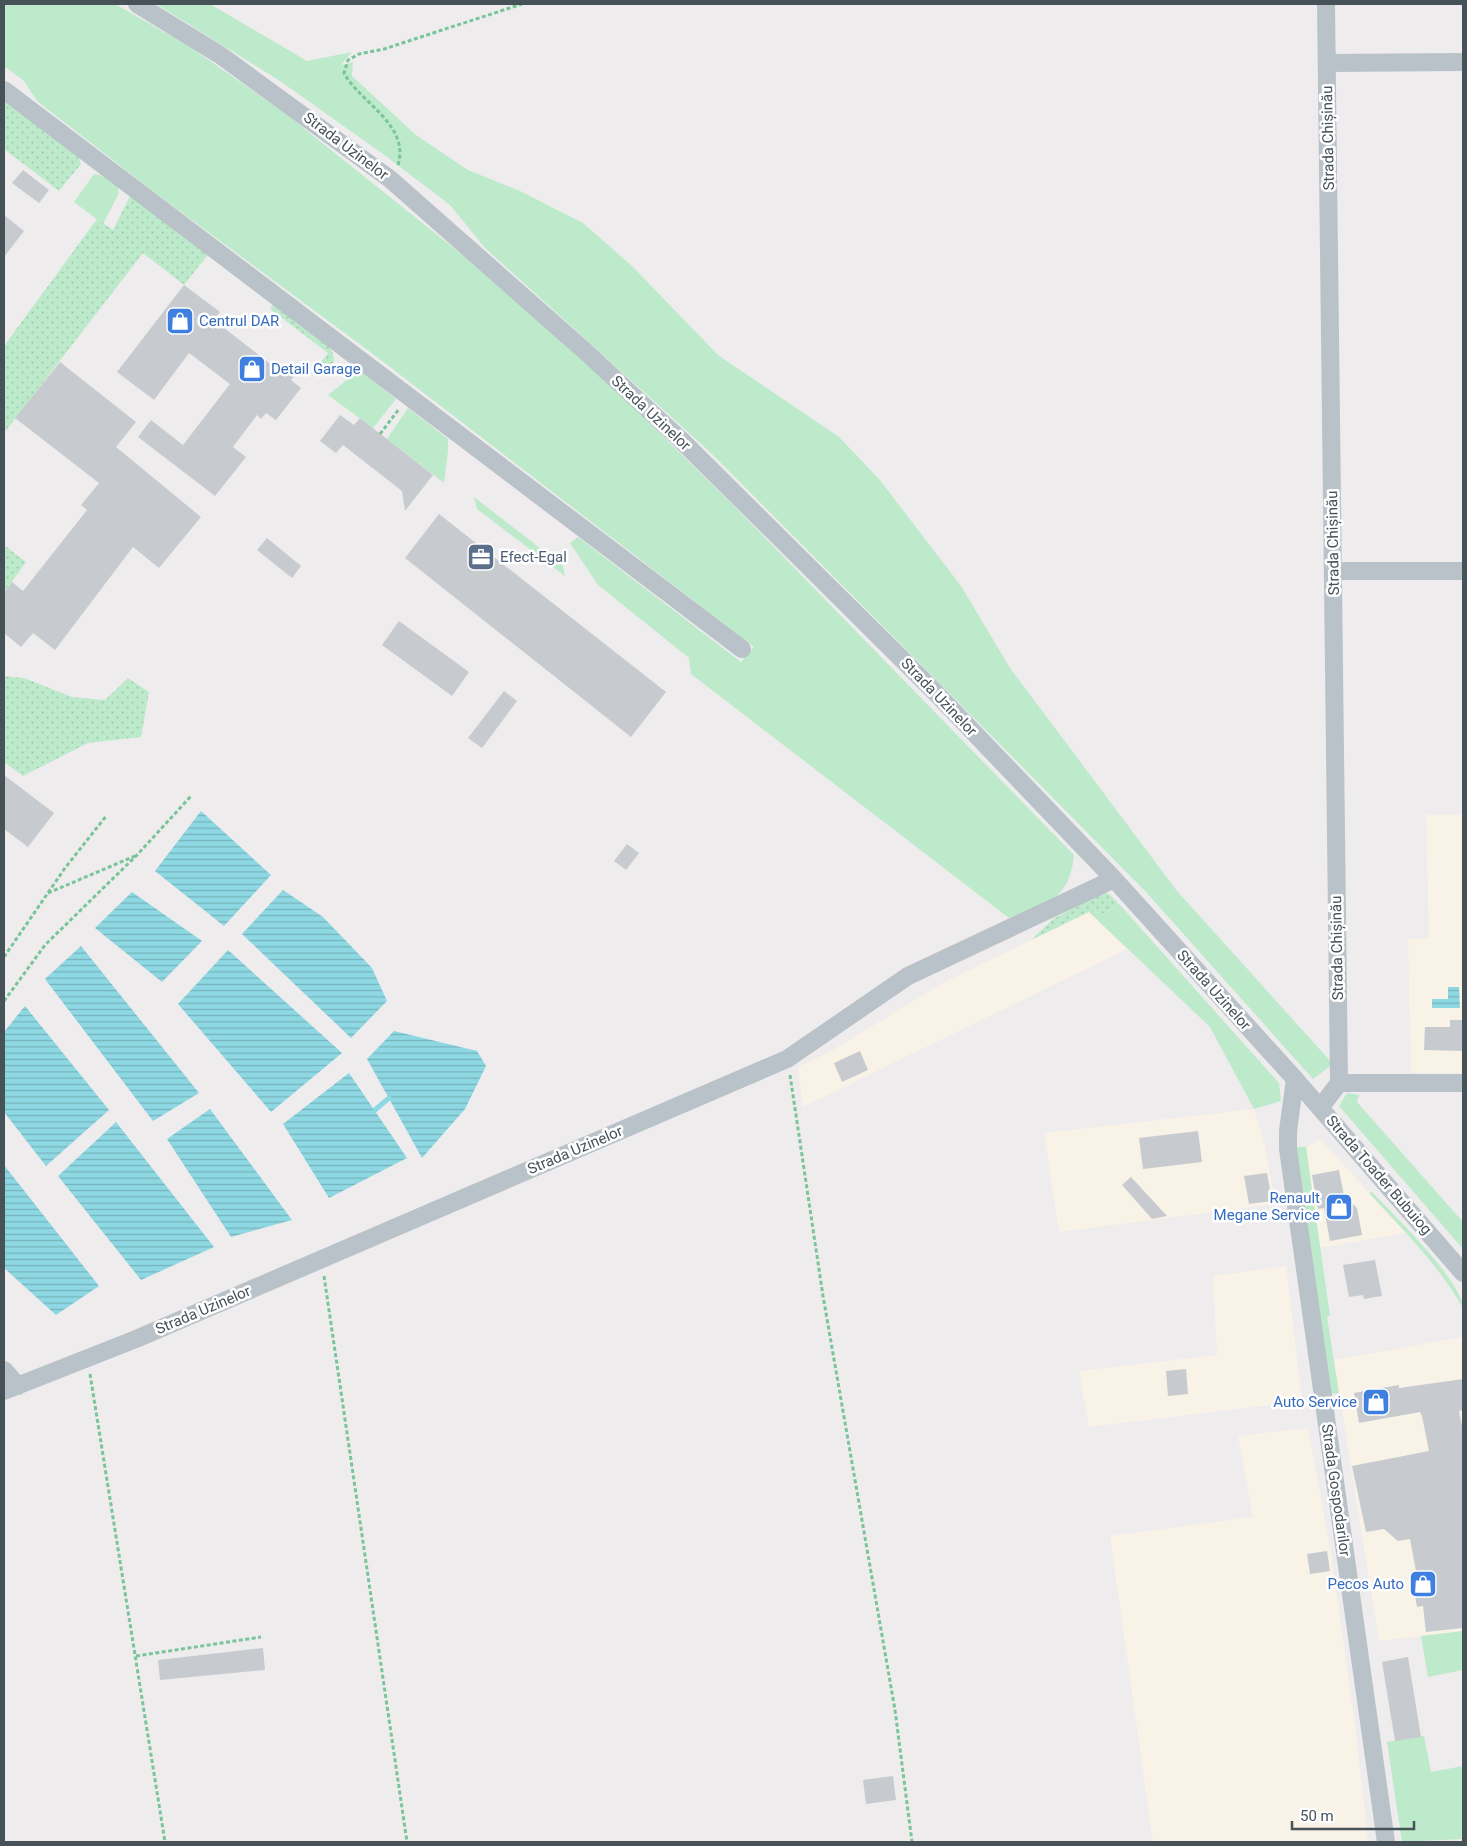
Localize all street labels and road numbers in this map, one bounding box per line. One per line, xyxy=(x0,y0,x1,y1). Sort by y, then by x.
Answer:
street label: Strada Chișinău xyxy=(1318,85,1338,191)
street label: Strada Uzinelor xyxy=(300,108,392,184)
street label: Strada Uzinelor xyxy=(608,372,694,454)
street label: Strada Chișinău xyxy=(1323,490,1343,596)
street label: Strada Uzinelor xyxy=(897,654,981,740)
street label: Strada Chișinău xyxy=(1327,895,1347,1001)
street label: Strada Uzinelor xyxy=(1173,946,1255,1034)
street label: Strada Toader Bubuiog xyxy=(1322,1112,1436,1238)
street label: Strada Uzinelor xyxy=(525,1122,625,1178)
street label: Strada Uzinelor xyxy=(153,1282,253,1338)
street label: Strada Gospodarilor xyxy=(1318,1423,1354,1557)

